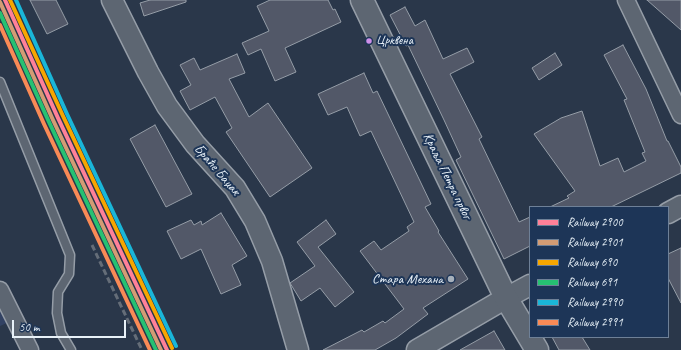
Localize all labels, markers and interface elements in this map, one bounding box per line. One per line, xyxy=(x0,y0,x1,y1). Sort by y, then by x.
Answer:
place label: Црквена xyxy=(376,33,413,49)
marker: Црквена xyxy=(364,36,374,46)
street label: Краља Петра првог xyxy=(419,130,475,222)
street label: Браће Баџак xyxy=(190,141,244,199)
legend xyxy=(529,206,669,338)
text: Railway 2900 xyxy=(567,214,623,230)
text: Railway 2901 xyxy=(567,234,623,250)
text: Railway 690 xyxy=(567,254,617,270)
place label: Стара Механа xyxy=(372,271,443,287)
marker: Стара Механа xyxy=(446,274,456,284)
text: Railway 691 xyxy=(567,274,617,290)
text: Railway 2990 xyxy=(567,294,623,310)
scale bar xyxy=(14,312,128,338)
text: Railway 2991 xyxy=(567,314,623,330)
text: 50 m xyxy=(19,319,39,335)

